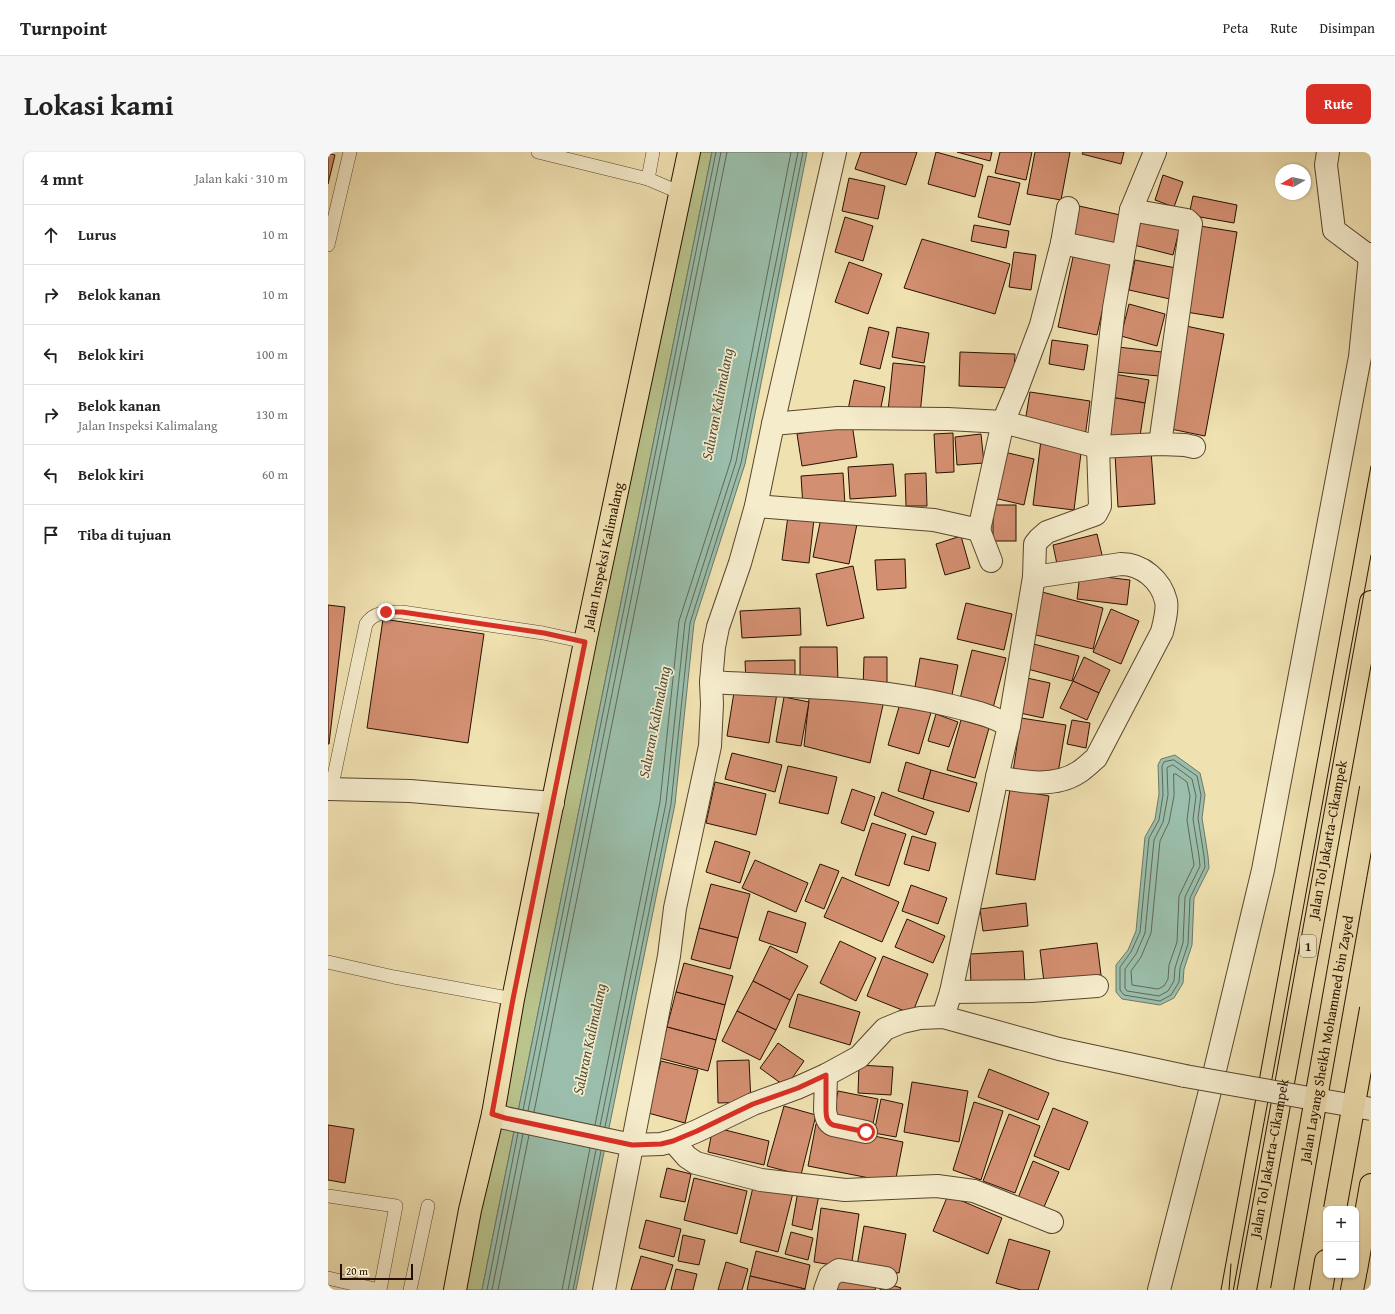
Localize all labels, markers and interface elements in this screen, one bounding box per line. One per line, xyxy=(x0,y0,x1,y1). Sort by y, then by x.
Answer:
text: Turnpoint xyxy=(20,14,107,42)
text: Peta xyxy=(1223,18,1248,38)
text: Rute xyxy=(1270,18,1298,38)
text: Disimpan xyxy=(1320,18,1375,38)
text: Lokasi kami xyxy=(24,84,174,125)
button: Rute xyxy=(1306,84,1371,124)
north arrow xyxy=(1275,164,1311,200)
text: 4 mnt xyxy=(40,166,84,191)
text: Jalan kaki · 310 m xyxy=(195,169,288,188)
icon: ahead xyxy=(40,224,62,246)
text: Lurus xyxy=(78,224,116,245)
text: 10 m xyxy=(262,225,288,244)
icon: right xyxy=(40,284,62,306)
text: Belok kanan xyxy=(78,284,161,305)
text: 10 m xyxy=(262,285,288,304)
icon: left xyxy=(40,344,62,366)
text: Belok kiri xyxy=(78,344,144,365)
text: 100 m xyxy=(256,345,288,364)
water label: Saluran Kalimalang xyxy=(696,346,738,462)
text: Belok kanan xyxy=(78,395,161,416)
icon: right xyxy=(40,404,62,426)
text: 130 m xyxy=(256,405,288,424)
text: Jalan Inspeksi Kalimalang xyxy=(78,416,218,435)
icon: left xyxy=(40,464,62,486)
text: Belok kiri xyxy=(78,464,144,485)
text: 60 m xyxy=(262,465,288,484)
street label: Jalan Inspeksi Kalimalang xyxy=(577,480,629,634)
icon: arrive xyxy=(40,524,62,546)
text: Tiba di tujuan xyxy=(78,524,171,545)
route end xyxy=(377,603,395,621)
water label: Saluran Kalimalang xyxy=(633,664,675,780)
street label: Jalan Tol Jakarta–Cikampek xyxy=(1303,758,1352,922)
street label: Jalan Layang Sheikh Mohammed bin Zayed xyxy=(1294,913,1358,1166)
road number: 1 xyxy=(1300,935,1316,957)
water label: Saluran Kalimalang xyxy=(567,981,611,1097)
street label: Jalan Tol Jakarta–Cikampek xyxy=(1244,1076,1294,1241)
route start xyxy=(857,1123,875,1141)
map controls xyxy=(1323,1206,1359,1278)
button: + xyxy=(1323,1206,1359,1242)
button: − xyxy=(1323,1242,1359,1278)
scale bar xyxy=(340,1262,413,1281)
text: 20 m xyxy=(346,1263,368,1279)

